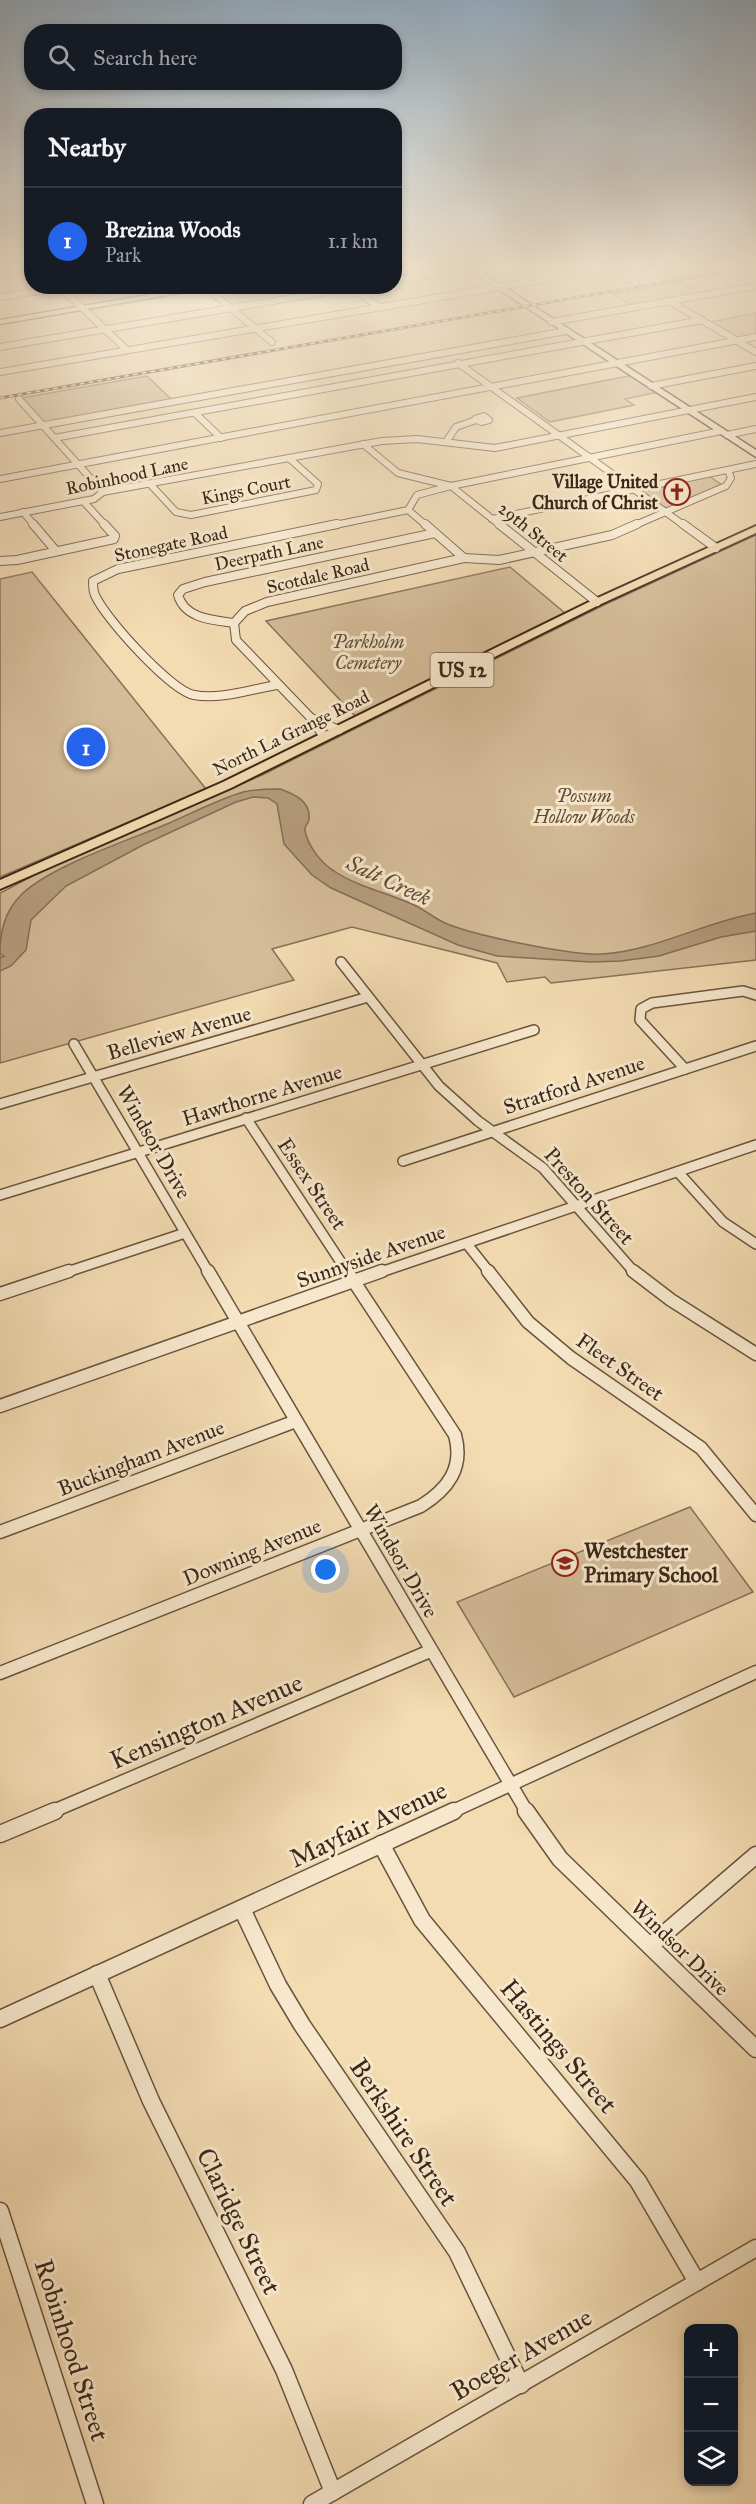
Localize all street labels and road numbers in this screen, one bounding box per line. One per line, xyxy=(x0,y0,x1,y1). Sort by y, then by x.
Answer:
street label: Robinhood Lane xyxy=(64,452,190,500)
street label: Kings Court xyxy=(199,470,293,510)
street label: 29th Street xyxy=(494,497,573,567)
street label: Stonegate Road xyxy=(112,521,230,568)
street label: Deerpath Lane xyxy=(212,531,326,575)
street label: Scotdale Road xyxy=(265,554,371,598)
road number: US 12 xyxy=(430,653,494,687)
street label: North La Grange Road xyxy=(209,686,373,781)
street label: Belleview Avenue xyxy=(104,1000,254,1066)
street label: Stratford Avenue xyxy=(500,1050,648,1120)
street label: Hawthorne Avenue xyxy=(179,1058,345,1132)
street label: Windsor Drive xyxy=(111,1081,197,1204)
street label: Essex Street xyxy=(272,1133,352,1235)
street label: Preston Street xyxy=(538,1142,640,1251)
street label: Sunnyside Avenue xyxy=(293,1218,449,1294)
street label: Fleet Street xyxy=(571,1327,669,1407)
street label: Buckingham Avenue xyxy=(54,1414,228,1502)
street label: Windsor Drive xyxy=(358,1500,444,1623)
street label: Downing Avenue xyxy=(179,1512,325,1592)
street label: Kensington Avenue xyxy=(105,1666,307,1776)
street label: Mayfair Avenue xyxy=(284,1774,452,1874)
street label: Windsor Drive xyxy=(625,1895,735,2002)
street label: Hastings Street xyxy=(494,1972,624,2120)
street label: Berkshire Street xyxy=(343,2052,465,2212)
street label: Claridge Street xyxy=(190,2143,288,2299)
street label: Robinhood Street xyxy=(28,2255,116,2445)
street label: Boeger Avenue xyxy=(445,2301,597,2407)

